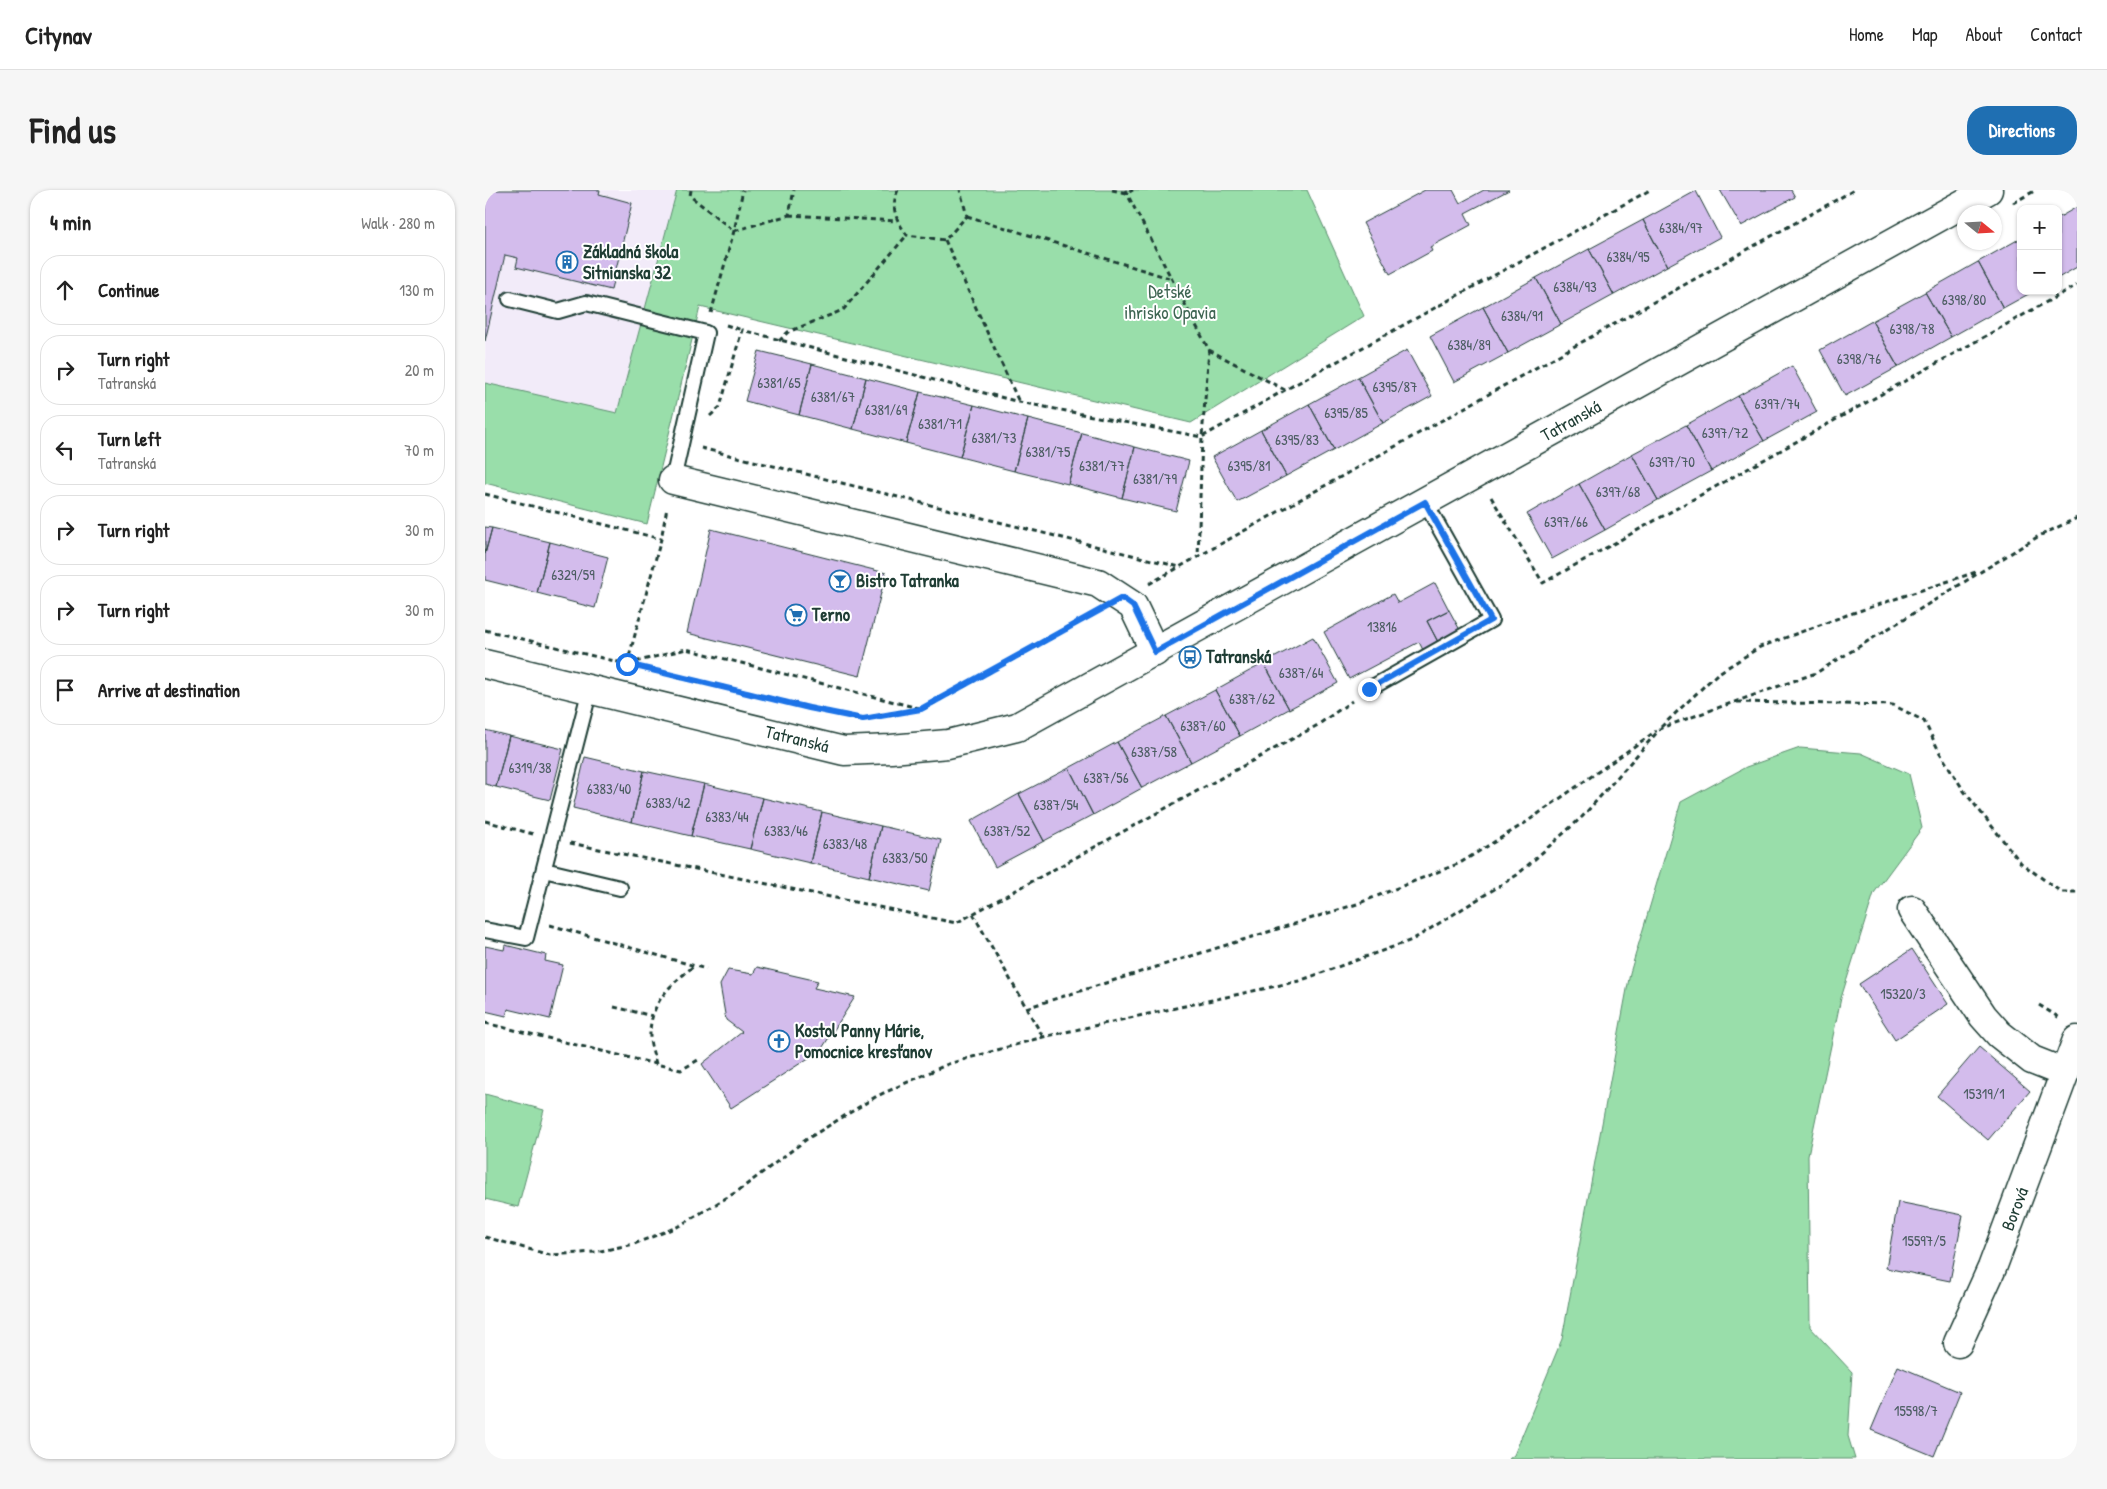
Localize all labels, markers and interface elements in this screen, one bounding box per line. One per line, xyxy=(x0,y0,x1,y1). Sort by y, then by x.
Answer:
text: Citynav xyxy=(25,19,92,51)
text: Home xyxy=(1849,22,1884,47)
text: Map xyxy=(1912,22,1937,47)
text: About xyxy=(1965,22,2002,47)
text: Contact xyxy=(2030,22,2082,47)
button: Directions xyxy=(1967,106,2077,155)
text: Find us xyxy=(30,107,116,154)
north arrow xyxy=(1957,205,2002,250)
map controls xyxy=(2017,205,2062,295)
button: + xyxy=(2017,205,2062,250)
text: 4 min xyxy=(50,208,91,237)
text: Walk · 280 m xyxy=(361,212,435,234)
house number: 6384/97 xyxy=(1659,217,1703,238)
place label: Základná škola Sitnianska 32 xyxy=(583,239,679,285)
house number: 6384/95 xyxy=(1606,246,1650,267)
building icon: Základná škola Sitnianska 32 xyxy=(555,250,579,274)
button: − xyxy=(2017,250,2062,295)
icon: ahead xyxy=(51,276,79,304)
house number: 6384/93 xyxy=(1553,276,1597,297)
text: Continue xyxy=(98,277,159,303)
text: 130 m xyxy=(399,279,434,301)
park label: Detské ihrisko Opavia xyxy=(1124,279,1216,325)
house number: 6398/80 xyxy=(1942,289,1986,310)
house number: 6384/91 xyxy=(1501,305,1543,326)
house number: 6398/78 xyxy=(1890,318,1934,339)
house number: 6384/89 xyxy=(1447,334,1491,355)
text: Turn right xyxy=(98,346,169,372)
house number: 6398/76 xyxy=(1837,348,1881,369)
icon: right xyxy=(51,356,79,384)
text: 20 m xyxy=(405,359,434,381)
text: Tatranská xyxy=(98,372,156,394)
house number: 6381/65 xyxy=(757,372,801,393)
house number: 6395/87 xyxy=(1373,376,1417,397)
house number: 6381/67 xyxy=(811,386,855,407)
house number: 6397/74 xyxy=(1754,393,1800,414)
street label: Tatranská xyxy=(1536,394,1605,447)
house number: 6381/69 xyxy=(865,399,908,420)
house number: 6395/85 xyxy=(1324,402,1369,423)
house number: 6381/71 xyxy=(918,413,962,434)
house number: 6397/72 xyxy=(1702,422,1748,443)
text: Turn left xyxy=(98,426,161,452)
house number: 6381/73 xyxy=(971,427,1017,448)
house number: 6395/83 xyxy=(1275,429,1319,450)
icon: left xyxy=(51,436,79,464)
text: 70 m xyxy=(404,439,434,461)
house number: 6381/75 xyxy=(1026,441,1071,462)
house number: 6397/70 xyxy=(1649,451,1695,472)
text: Tatranská xyxy=(98,452,156,474)
house number: 6381/77 xyxy=(1079,455,1125,476)
house number: 6395/81 xyxy=(1228,455,1270,476)
house number: 6381/79 xyxy=(1133,468,1177,489)
house number: 6397/68 xyxy=(1596,481,1640,502)
house number: 6397/66 xyxy=(1544,511,1588,532)
icon: right xyxy=(51,516,79,544)
text: Turn right xyxy=(98,517,169,543)
text: 30 m xyxy=(405,519,434,541)
house number: 6329/59 xyxy=(551,564,595,585)
place label: Bistro Tatranka xyxy=(856,568,960,593)
bar icon: Bistro Tatranka xyxy=(828,569,852,593)
icon: right xyxy=(51,596,79,624)
text: Turn right xyxy=(98,597,169,623)
text: 30 m xyxy=(405,599,434,621)
place label: Terno xyxy=(811,602,851,627)
supermarket icon: Terno xyxy=(784,603,808,627)
house number: 13816 xyxy=(1367,616,1397,637)
place label: Tatranská xyxy=(1205,644,1272,669)
bus stop icon: Tatranská xyxy=(1178,645,1202,669)
route start xyxy=(616,653,639,676)
house number: 6387/64 xyxy=(1279,662,1324,683)
icon: arrive xyxy=(51,676,79,704)
text: Arrive at destination xyxy=(98,677,240,703)
route end xyxy=(1358,678,1381,701)
house number: 6387/62 xyxy=(1229,688,1275,709)
house number: 6387/60 xyxy=(1180,715,1226,736)
street label: Tatranská xyxy=(762,718,832,759)
house number: 6387/58 xyxy=(1131,741,1177,762)
house number: 6319/38 xyxy=(508,757,552,778)
house number: 6387/56 xyxy=(1083,767,1129,788)
house number: 6383/40 xyxy=(587,778,632,799)
house number: 6383/42 xyxy=(646,792,690,813)
house number: 6387/54 xyxy=(1034,794,1079,815)
house number: 6383/44 xyxy=(705,806,749,827)
house number: 6383/46 xyxy=(764,820,808,841)
house number: 6387/52 xyxy=(984,820,1030,841)
house number: 6383/48 xyxy=(823,833,867,854)
house number: 6383/50 xyxy=(882,847,928,868)
house number: 15320/3 xyxy=(1880,983,1926,1004)
place label: Kostol Panny Márie, Pomocnice kresťanov xyxy=(795,1018,933,1064)
church icon: Kostol Panny Márie, Pomocnice kresťanov xyxy=(767,1029,791,1053)
house number: 15319/1 xyxy=(1963,1083,2005,1104)
street label: Borová xyxy=(1995,1183,2034,1234)
house number: 15597/5 xyxy=(1902,1230,1947,1251)
house number: 15598/7 xyxy=(1894,1400,1938,1421)

